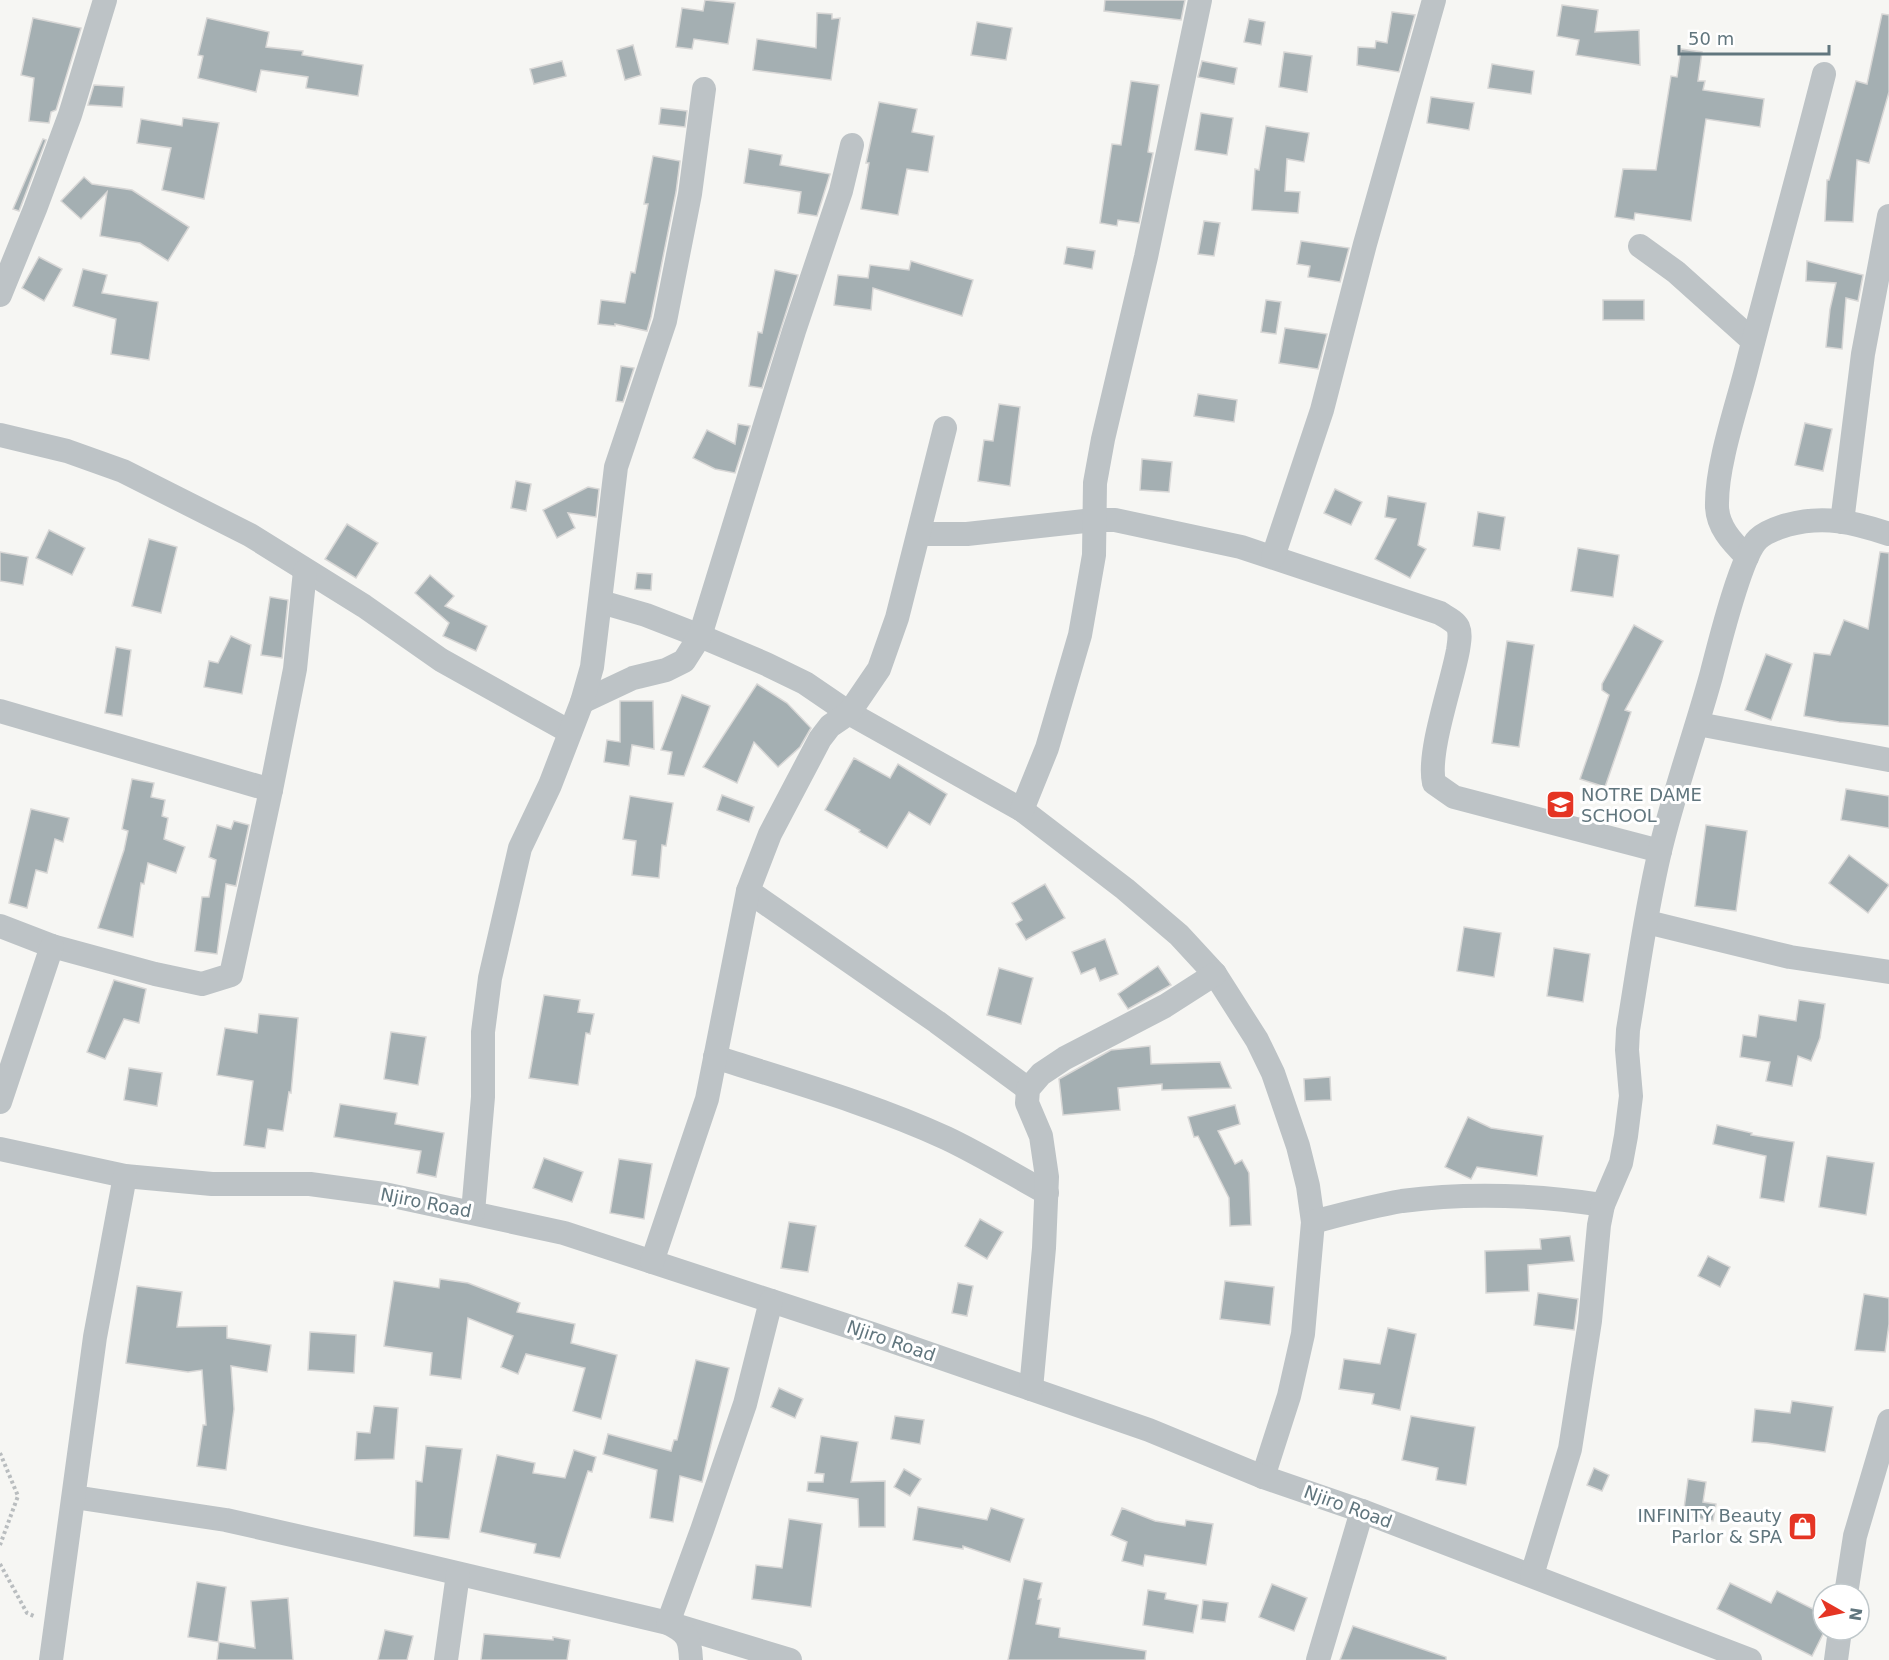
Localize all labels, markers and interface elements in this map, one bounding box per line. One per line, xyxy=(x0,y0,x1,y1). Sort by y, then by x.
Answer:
scale bar xyxy=(1679,18,1829,56)
text: 50 m xyxy=(1688,28,1734,49)
place label: NOTRE DAME SCHOOL xyxy=(1581,784,1702,826)
school or university icon: NOTRE DAME SCHOOL xyxy=(1544,789,1576,821)
street label: Njiro Road xyxy=(379,1183,473,1222)
street label: Njiro Road xyxy=(844,1316,938,1365)
street label: Njiro Road xyxy=(1301,1481,1395,1532)
place label: INFINITY Beauty Parlor & SPA xyxy=(1638,1505,1783,1547)
shop icon: INFINITY Beauty Parlor & SPA xyxy=(1787,1510,1819,1542)
north arrow xyxy=(1811,1582,1871,1642)
text: N xyxy=(1845,1606,1866,1622)

